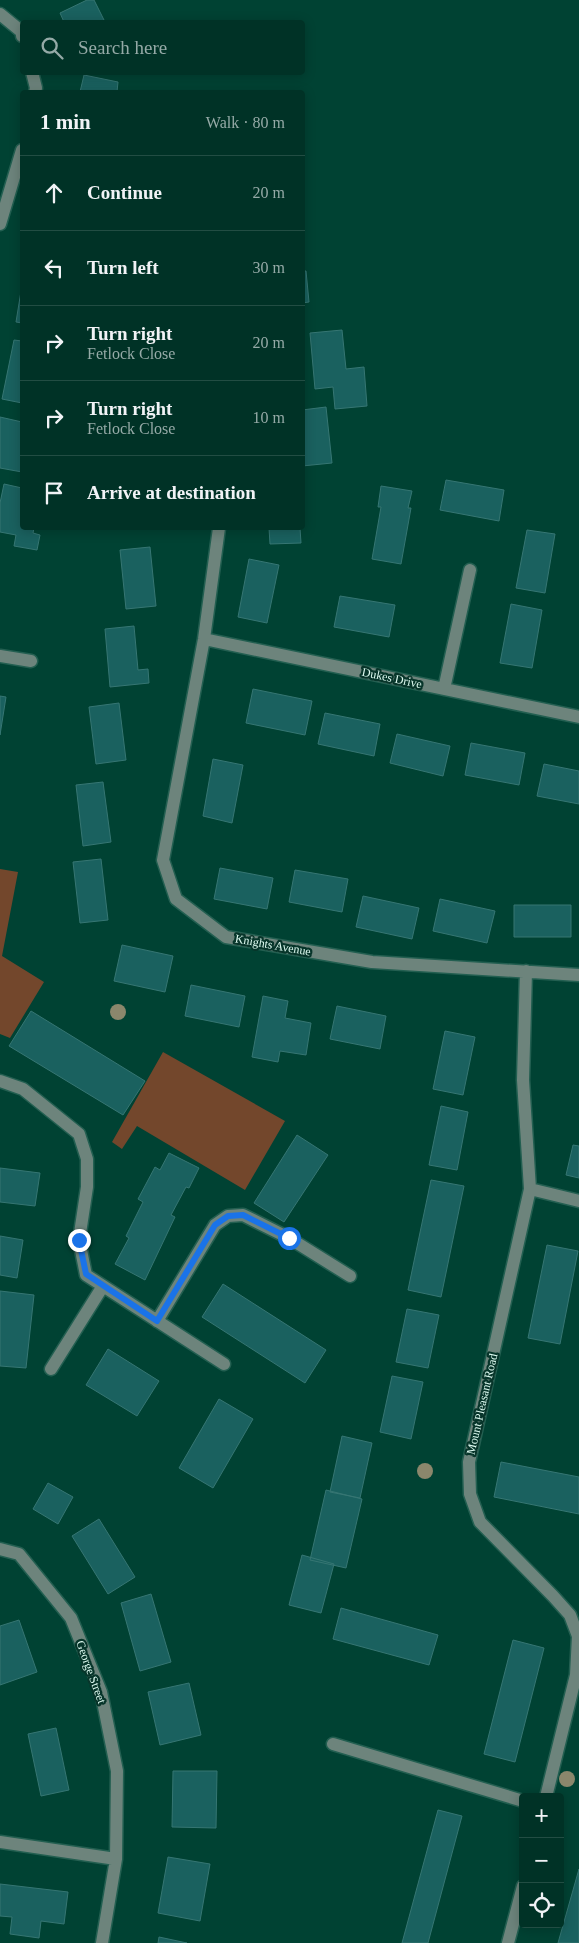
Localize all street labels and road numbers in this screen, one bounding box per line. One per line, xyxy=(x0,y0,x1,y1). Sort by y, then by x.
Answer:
street label: Dukes Drive xyxy=(361,665,423,691)
street label: Knights Avenue xyxy=(234,931,312,959)
street label: Mount Pleasant Road xyxy=(464,1352,500,1456)
street label: George Street xyxy=(73,1639,109,1706)

